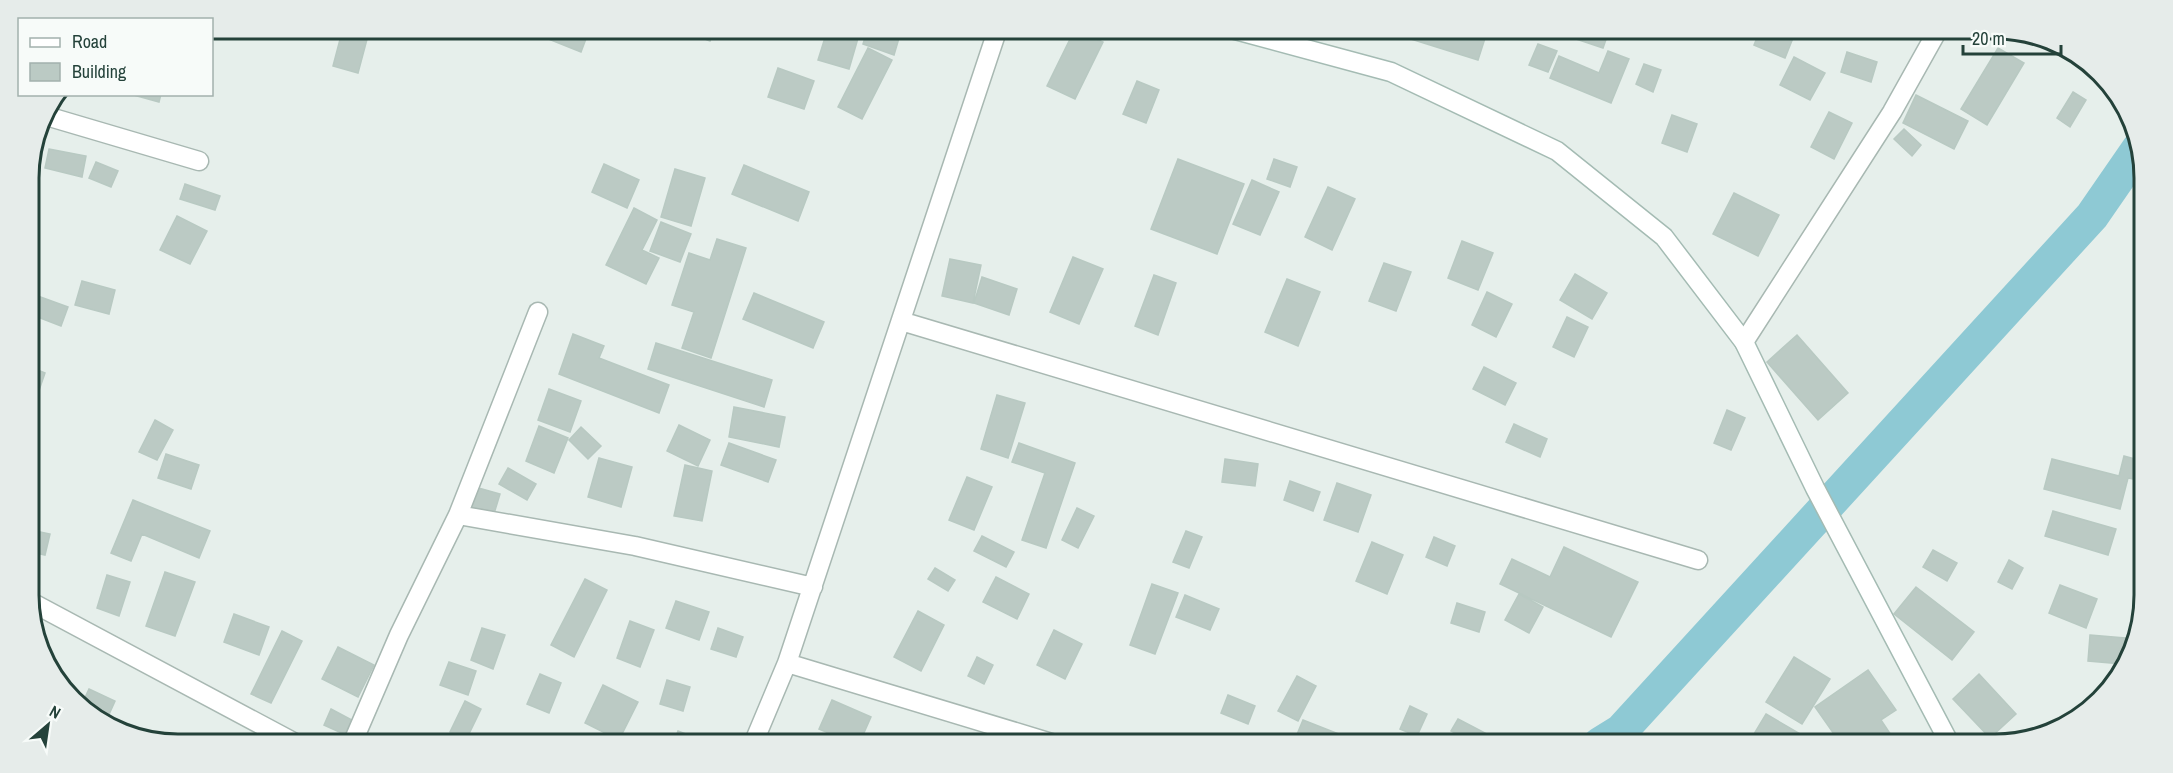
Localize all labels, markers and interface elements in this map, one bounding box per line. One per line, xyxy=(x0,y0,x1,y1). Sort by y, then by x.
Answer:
legend xyxy=(18,18,213,96)
scale bar xyxy=(1963,18,2060,56)
text: 20 m xyxy=(1972,26,2005,51)
text: Road xyxy=(72,29,107,54)
text: Building xyxy=(72,59,127,84)
north arrow xyxy=(18,695,78,755)
text: N xyxy=(46,700,65,724)

